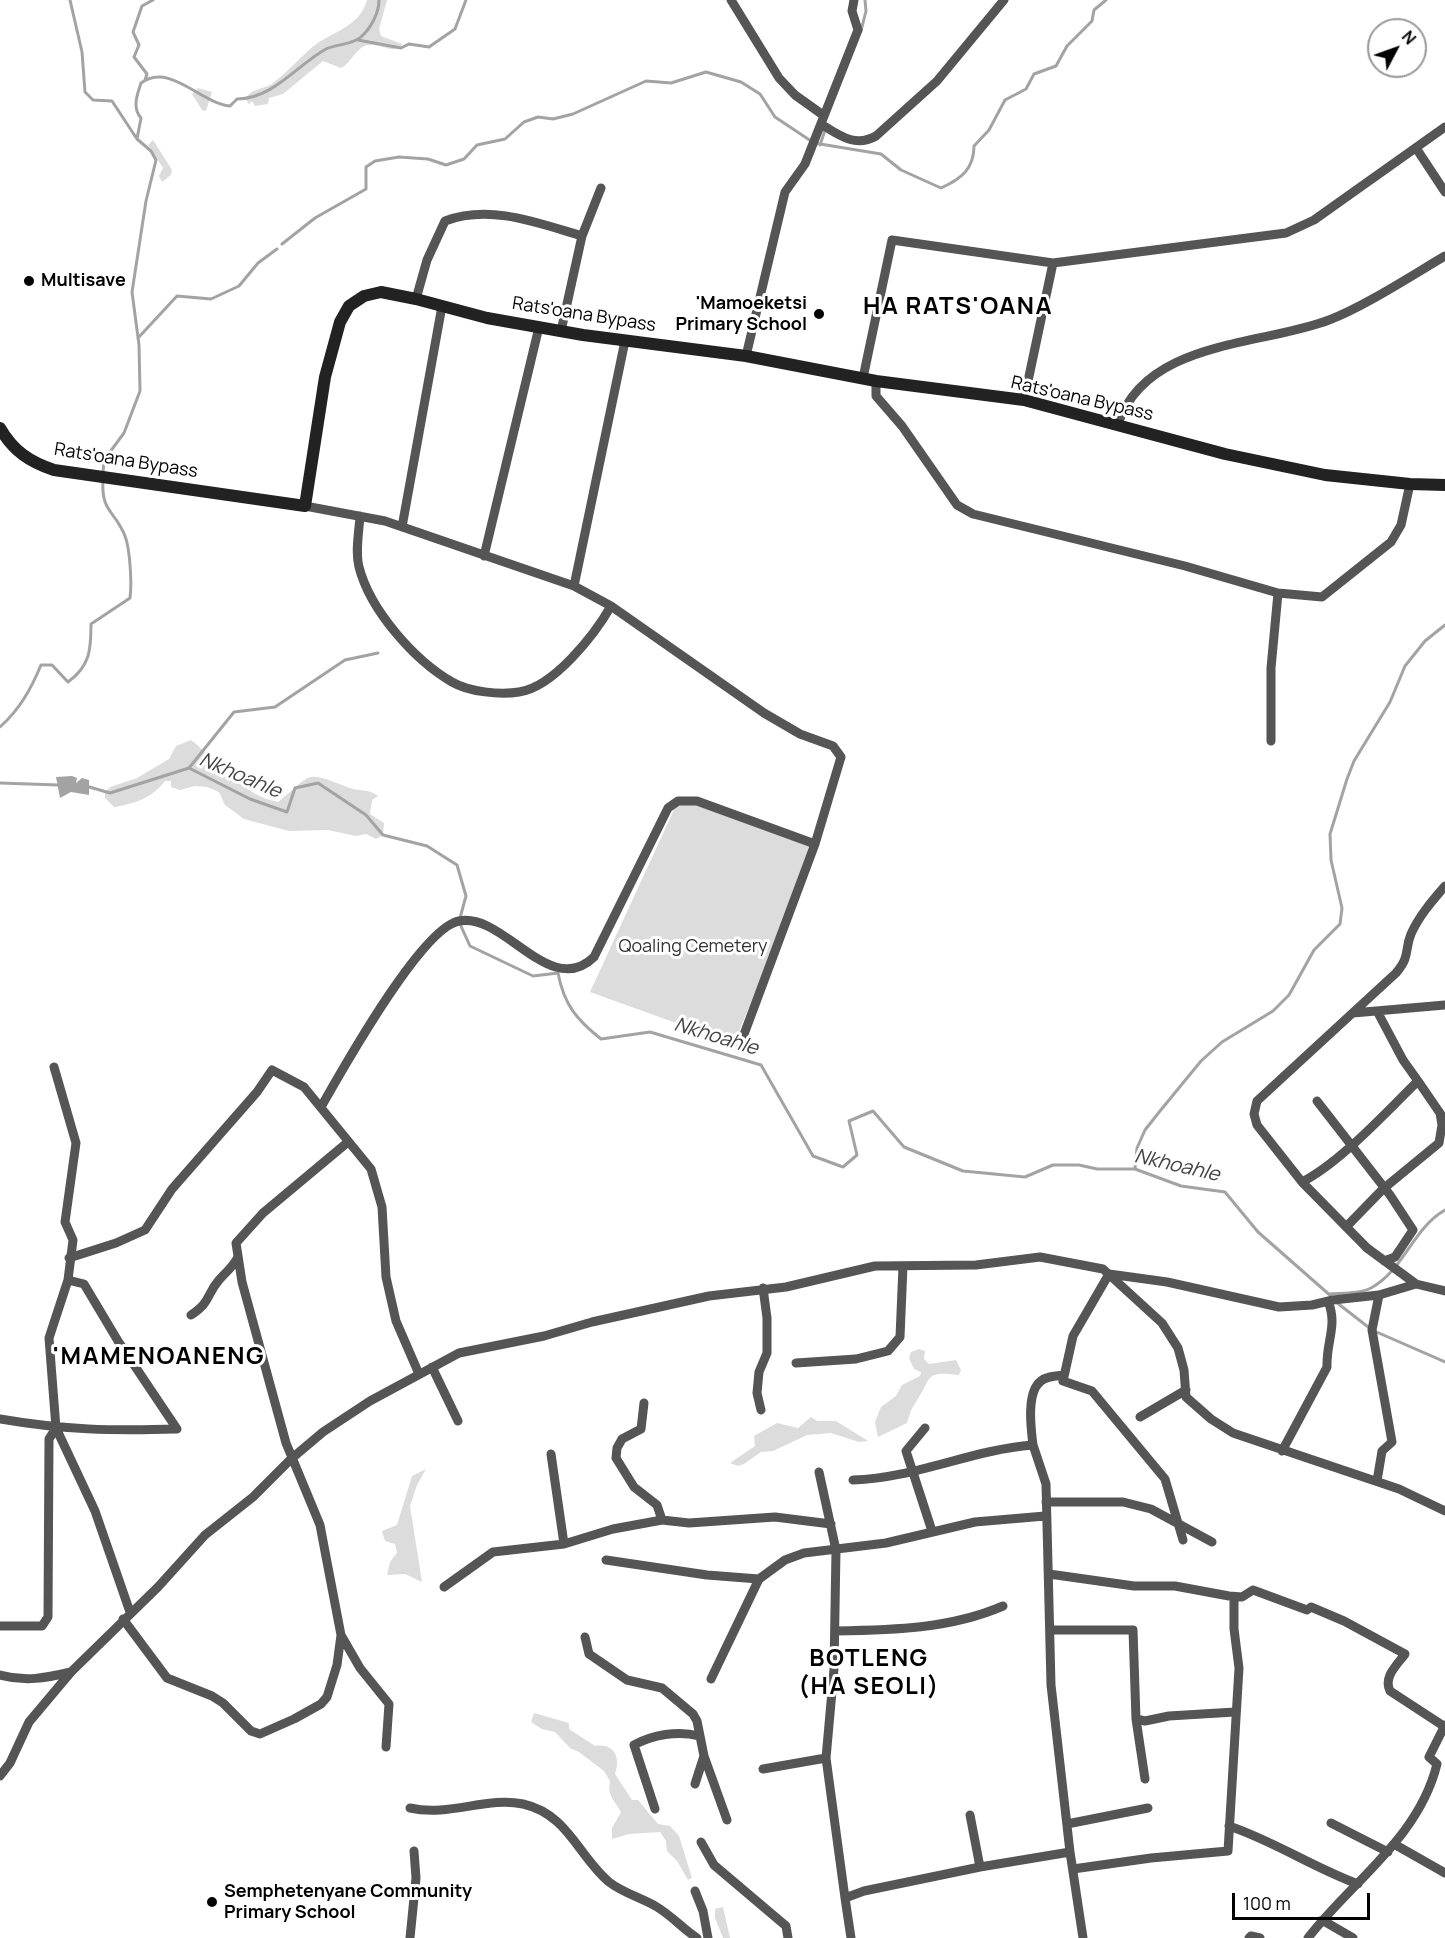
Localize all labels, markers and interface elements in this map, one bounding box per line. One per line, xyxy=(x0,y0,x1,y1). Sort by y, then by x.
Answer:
north arrow xyxy=(1367,18,1427,78)
text: N xyxy=(1397,26,1421,49)
place label: Multisave xyxy=(41,270,126,292)
marker: Multisave xyxy=(22,274,36,288)
street label: Rats'oana Bypass xyxy=(511,293,657,337)
place label: 'Mamoeketsi Primary School xyxy=(675,293,807,336)
district label: HA RATS'OANA xyxy=(863,293,1053,321)
marker: 'Mamoeketsi Primary School xyxy=(812,307,826,321)
street label: Rats'oana Bypass xyxy=(1009,372,1155,426)
street label: Rats'oana Bypass xyxy=(53,439,199,483)
water label: Nkhoahle xyxy=(195,748,285,804)
park label: Qoaling Cemetery xyxy=(618,936,768,958)
water label: Nkhoahle xyxy=(671,1013,761,1061)
water label: Nkhoahle xyxy=(1132,1145,1222,1187)
district label: 'MAMENOANENG xyxy=(53,1343,265,1371)
district label: BOTLENG (HA SEOLI) xyxy=(798,1645,940,1701)
place label: Semphetenyane Community Primary School xyxy=(224,1881,472,1924)
scale bar xyxy=(1235,1881,1373,1919)
text: 100 m xyxy=(1243,1891,1291,1915)
marker: Semphetenyane Community Primary School xyxy=(205,1895,219,1909)

